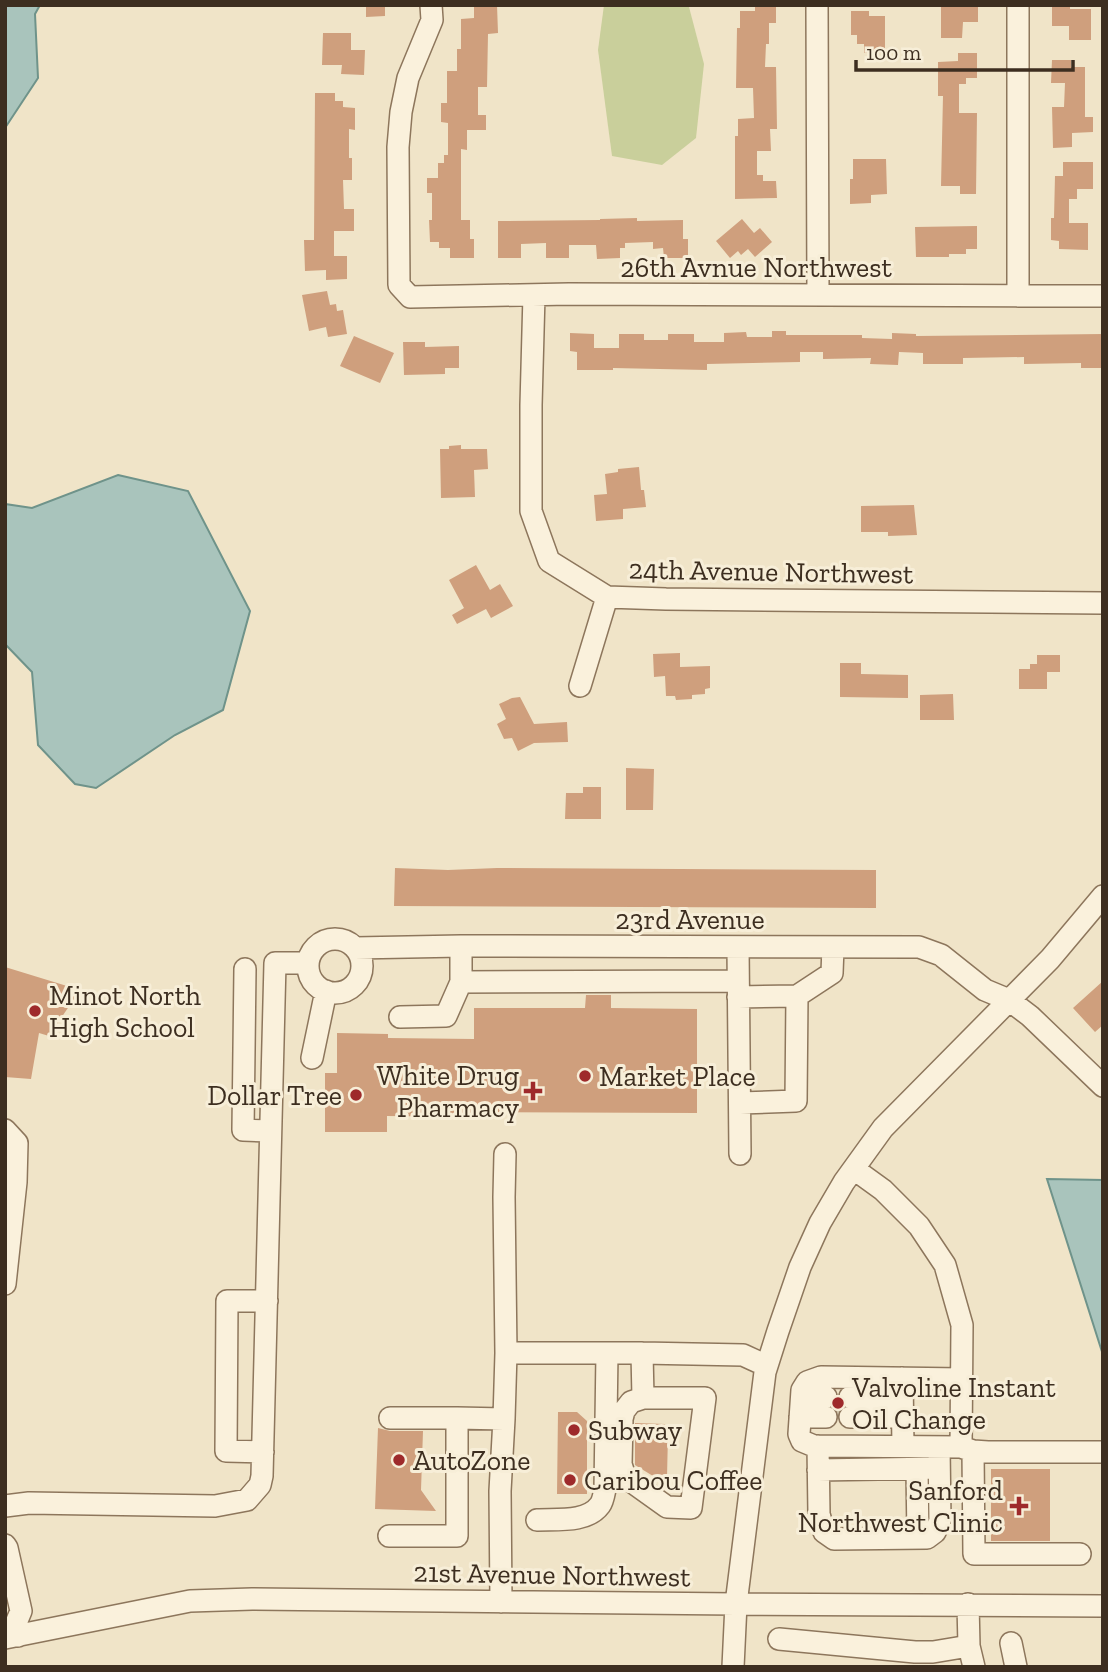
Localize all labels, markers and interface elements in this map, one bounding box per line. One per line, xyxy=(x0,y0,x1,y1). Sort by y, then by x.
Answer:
scale bar xyxy=(856,28,1073,72)
text: 100 m xyxy=(866,40,921,65)
street label: 26th Avnue Northwest xyxy=(620,251,892,284)
street label: 24th Avenue Northwest xyxy=(628,553,914,590)
street label: 23rd Avenue xyxy=(615,903,765,936)
place label: Minot North High School xyxy=(49,979,201,1044)
marker: Minot North High School xyxy=(27,1003,43,1019)
place label: White Drug Pharmacy xyxy=(377,1059,520,1124)
place label: Market Place xyxy=(599,1060,756,1093)
marker: Market Place xyxy=(577,1068,593,1084)
place label: Dollar Tree xyxy=(207,1079,342,1112)
marker: White Drug Pharmacy xyxy=(525,1083,541,1099)
marker: Dollar Tree xyxy=(348,1087,364,1103)
place label: Valvoline Instant Oil Change xyxy=(851,1371,1056,1436)
marker: Valvoline Instant Oil Change xyxy=(830,1395,846,1411)
place label: Subway xyxy=(588,1414,683,1447)
marker: Subway xyxy=(566,1422,582,1438)
place label: AutoZone xyxy=(413,1444,530,1477)
marker: AutoZone xyxy=(391,1452,407,1468)
place label: Caribou Coffee xyxy=(584,1464,762,1497)
marker: Caribou Coffee xyxy=(562,1472,578,1488)
place label: Sanford Northwest Clinic xyxy=(798,1474,1003,1539)
marker: Sanford Northwest Clinic xyxy=(1009,1496,1029,1516)
street label: 21st Avenue Northwest xyxy=(413,1556,691,1593)

